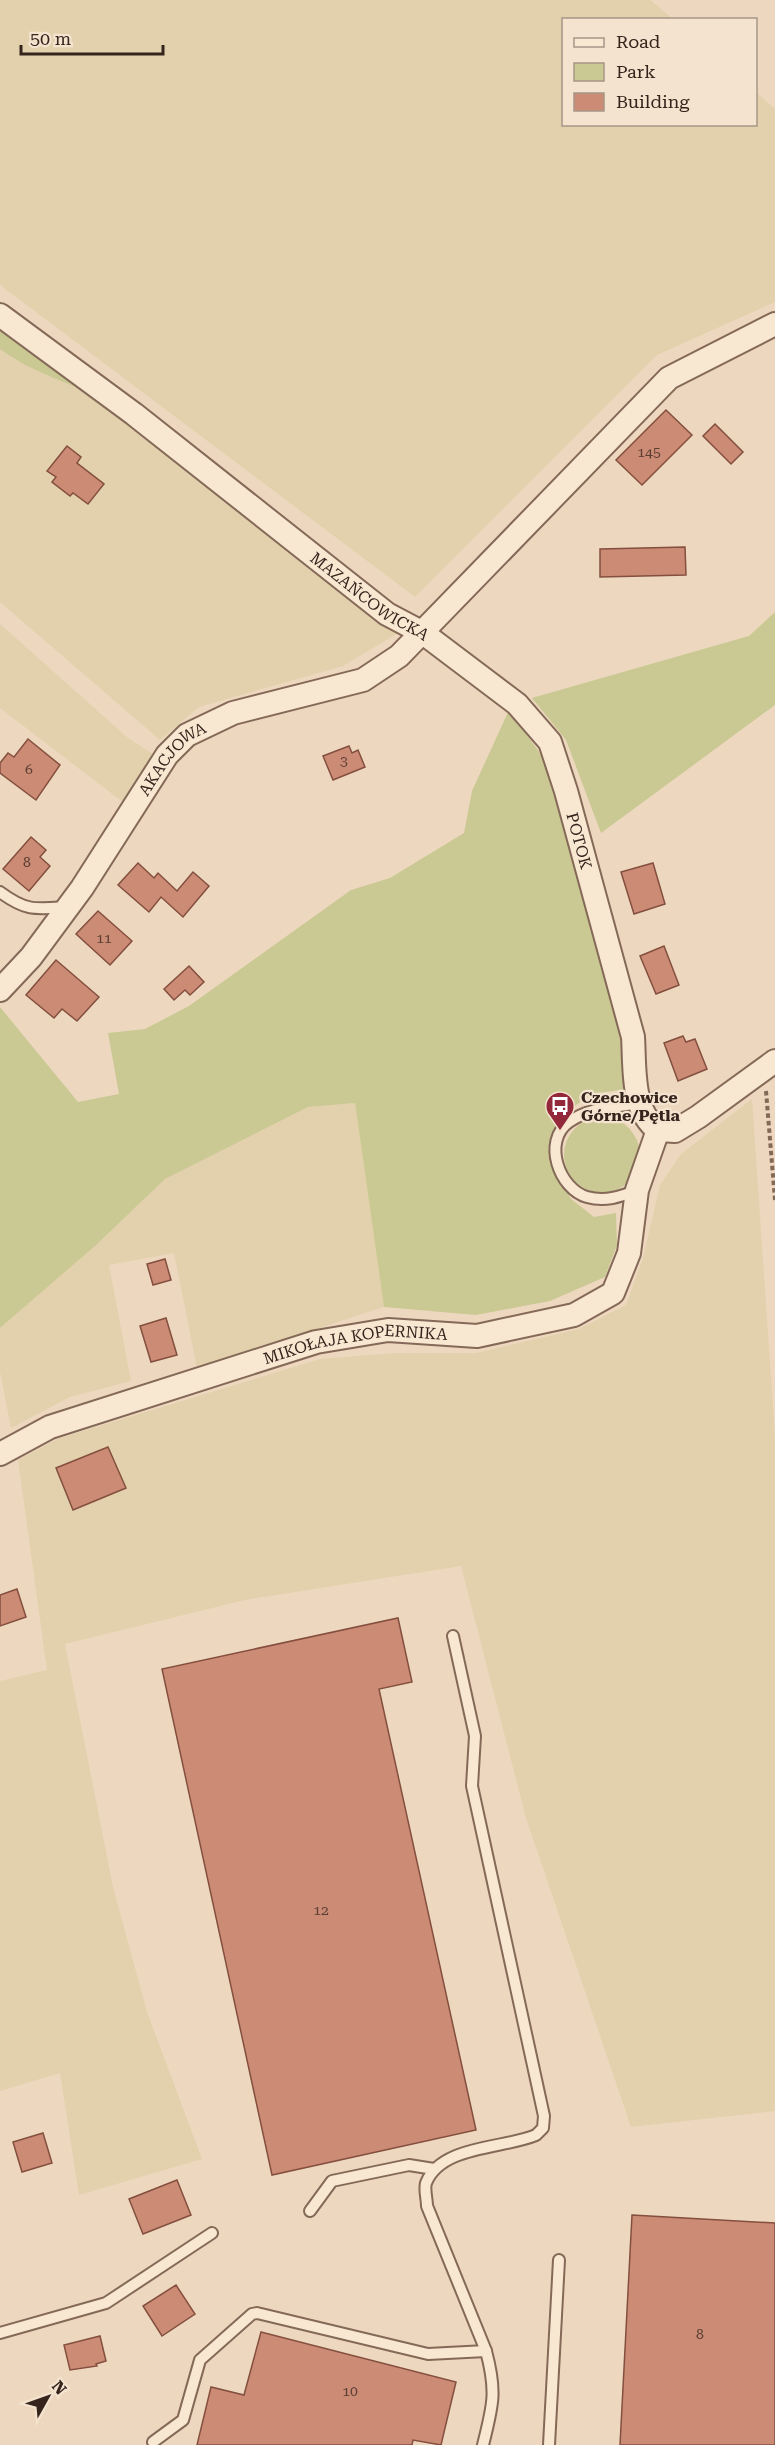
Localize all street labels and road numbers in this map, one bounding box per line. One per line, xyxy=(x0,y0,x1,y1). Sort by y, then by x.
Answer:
street label: MAZAŃCOWICKA xyxy=(307,548,434,645)
street label: AKACJOWA xyxy=(134,718,210,799)
street label: POTOK xyxy=(563,810,596,871)
street label: MIKOŁAJA KOPERNIKA xyxy=(261,1320,449,1368)

